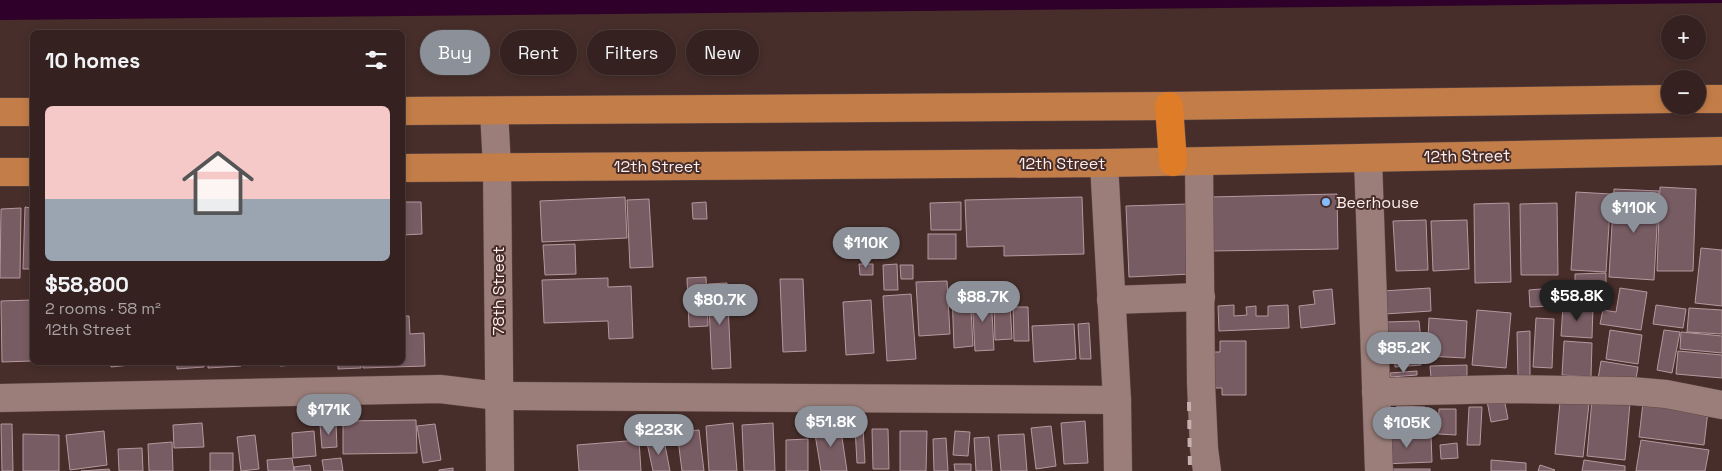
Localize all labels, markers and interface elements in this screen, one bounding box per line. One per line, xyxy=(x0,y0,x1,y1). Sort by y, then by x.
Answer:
map controls xyxy=(1661,15,1706,115)
button: + xyxy=(1661,15,1706,60)
chip: Buy xyxy=(420,30,490,75)
chip: Rent xyxy=(500,30,577,75)
chip: Filters xyxy=(587,30,676,75)
chip: New xyxy=(686,30,759,75)
icon: filters xyxy=(362,46,390,74)
text: 10 homes xyxy=(45,47,140,74)
button: − xyxy=(1661,70,1706,115)
icon: home xyxy=(173,138,263,228)
street label: 12th Street xyxy=(1424,145,1510,167)
street label: 12th Street xyxy=(1019,153,1105,174)
street label: 12th Street xyxy=(614,156,700,177)
place label: Beerhouse xyxy=(1336,192,1419,213)
pin: $110K xyxy=(1599,192,1669,234)
marker: Beerhouse xyxy=(1320,196,1332,208)
text: $110K xyxy=(1612,197,1656,218)
pin: $110K xyxy=(831,226,901,269)
text: $110K xyxy=(844,232,888,253)
street label: 78th Street xyxy=(488,246,509,336)
text: $58,800 xyxy=(45,271,129,298)
pin: $88.7K xyxy=(942,280,1024,323)
pin: $58.8K xyxy=(1536,280,1618,322)
pin: $80.7K xyxy=(679,284,761,326)
text: $58.8K xyxy=(1550,285,1604,306)
text: $88.7K xyxy=(957,286,1009,307)
text: $80.7K xyxy=(694,289,746,310)
text: 2 rooms · 58 m² xyxy=(45,298,161,319)
text: 12th Street xyxy=(45,319,132,340)
pin: $85.2K xyxy=(1363,332,1445,374)
text: $85.2K xyxy=(1377,337,1431,358)
pin: $171K xyxy=(294,394,364,436)
text: $171K xyxy=(308,399,350,420)
pin: $51.8K xyxy=(790,406,872,448)
pin: $105K xyxy=(1372,406,1442,449)
text: $51.8K xyxy=(806,411,856,432)
text: $105K xyxy=(1384,412,1430,433)
pin: $223K xyxy=(624,414,694,456)
text: $223K xyxy=(635,419,683,440)

